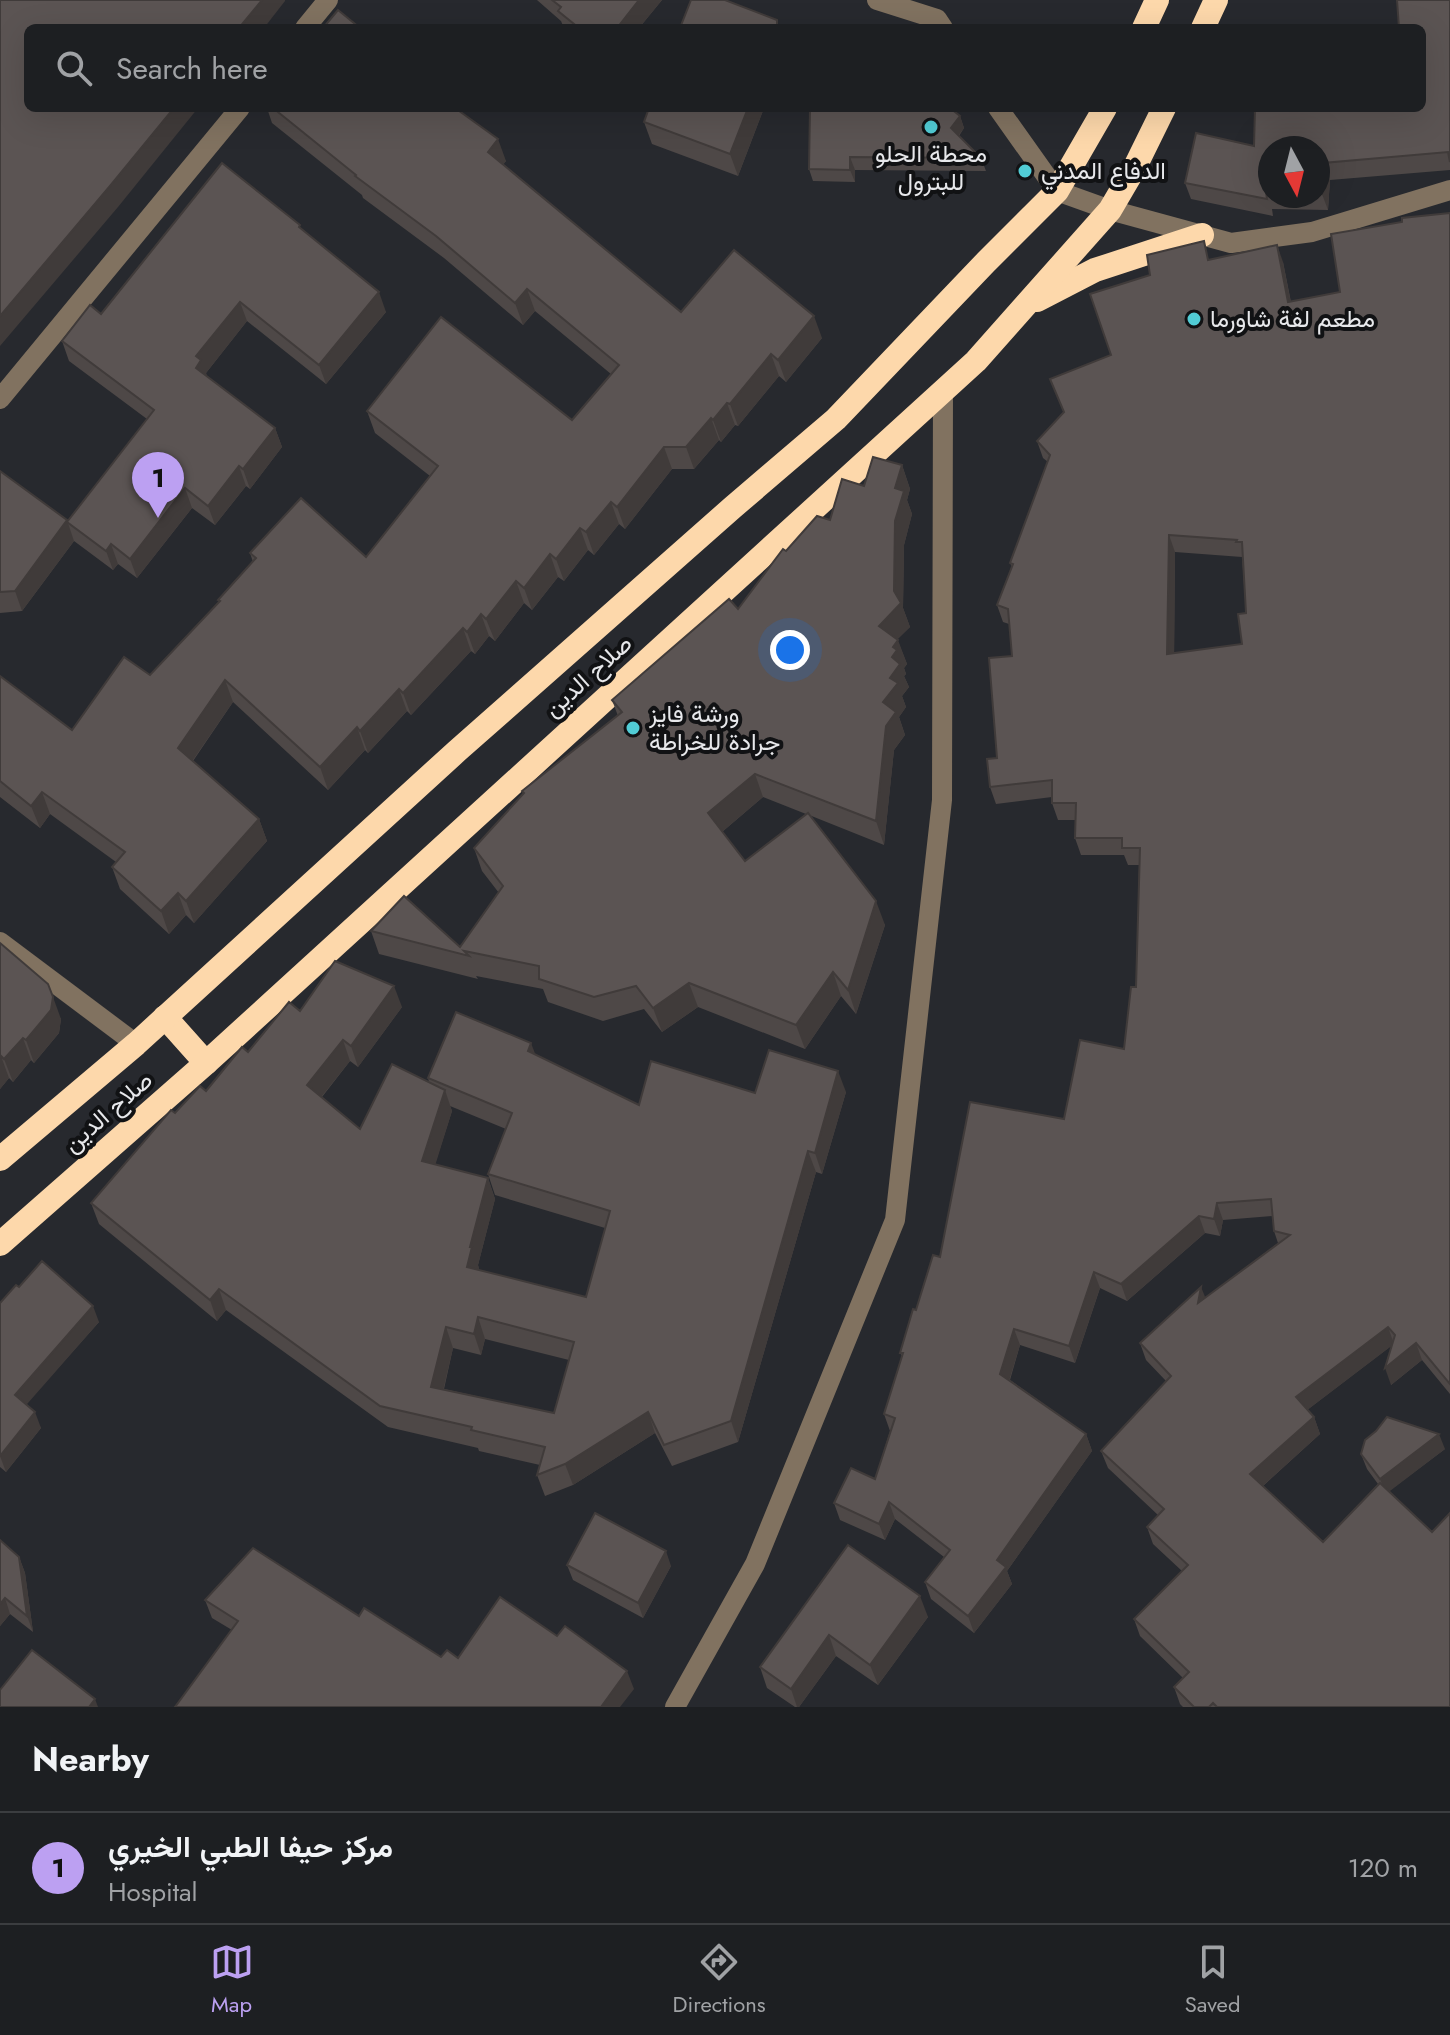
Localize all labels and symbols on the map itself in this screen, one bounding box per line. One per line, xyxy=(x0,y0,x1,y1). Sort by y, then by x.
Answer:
marker: محطة الحلو للبترول xyxy=(922,118,940,136)
place label: محطة الحلو للبترول xyxy=(875,136,987,199)
north arrow xyxy=(1258,136,1330,208)
place label: الدفاع المدني xyxy=(1041,153,1166,190)
marker: الدفاع المدني xyxy=(1016,162,1034,180)
place label: مطعم لفة شاورما xyxy=(1210,301,1375,336)
marker: مطعم لفة شاورما xyxy=(1185,310,1203,328)
pin: 1 xyxy=(132,452,184,518)
street label: صلاح الدين xyxy=(536,626,640,725)
your location xyxy=(770,630,810,670)
place label: ورشة فايز جرادة للخراطة xyxy=(648,696,780,759)
marker: ورشة فايز جرادة للخراطة xyxy=(624,719,642,737)
street label: صلاح الدين xyxy=(55,1063,160,1160)

